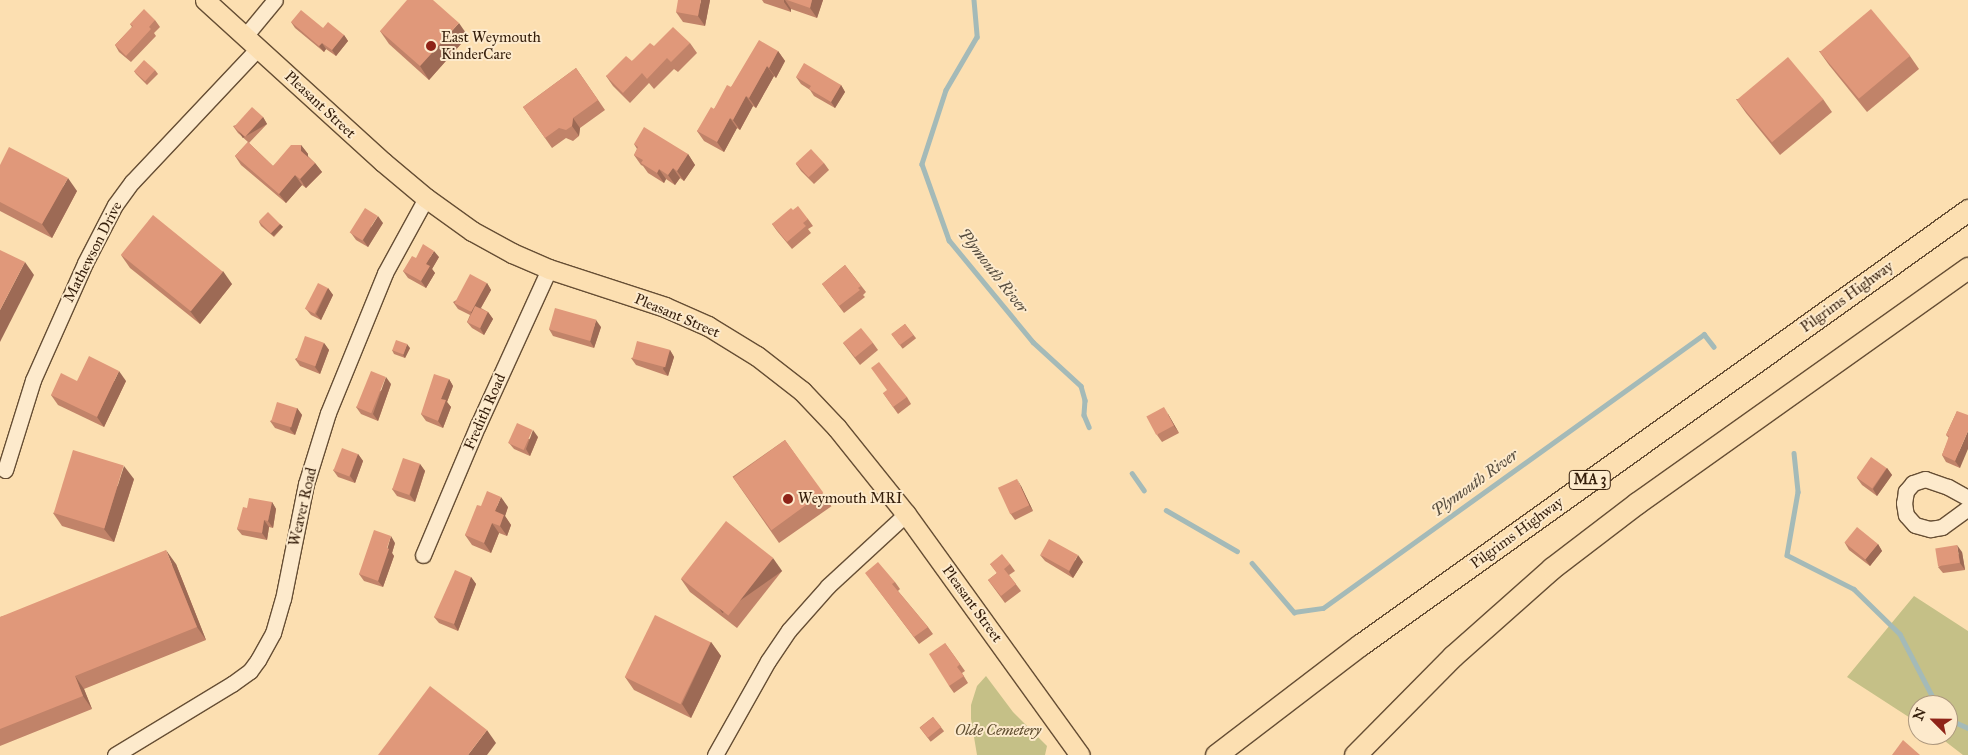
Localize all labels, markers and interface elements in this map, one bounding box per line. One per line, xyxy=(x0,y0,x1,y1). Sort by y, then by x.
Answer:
place label: East Weymouth KinderCare xyxy=(441,28,541,63)
marker: East Weymouth KinderCare xyxy=(425,40,437,52)
street label: Pleasant Street xyxy=(281,67,359,143)
street label: Mathewson Drive xyxy=(60,199,126,305)
water label: Plymouth River xyxy=(954,225,1032,317)
street label: Pilgrims Highway xyxy=(1797,257,1897,337)
street label: Pleasant Street xyxy=(632,290,722,342)
street label: Fredith Road xyxy=(460,371,510,453)
water label: Plymouth River xyxy=(1428,445,1522,521)
street label: Weaver Road xyxy=(285,466,321,548)
road number: MA 3 xyxy=(1569,468,1611,492)
place label: Weymouth MRI xyxy=(798,490,902,508)
marker: Weymouth MRI xyxy=(782,493,794,505)
street label: Pilgrims Highway xyxy=(1467,493,1567,573)
street label: Pleasant Street xyxy=(938,562,1006,646)
north arrow xyxy=(1908,695,1958,745)
text: N xyxy=(1910,706,1930,723)
park label: Olde Cemetery xyxy=(955,722,1041,740)

